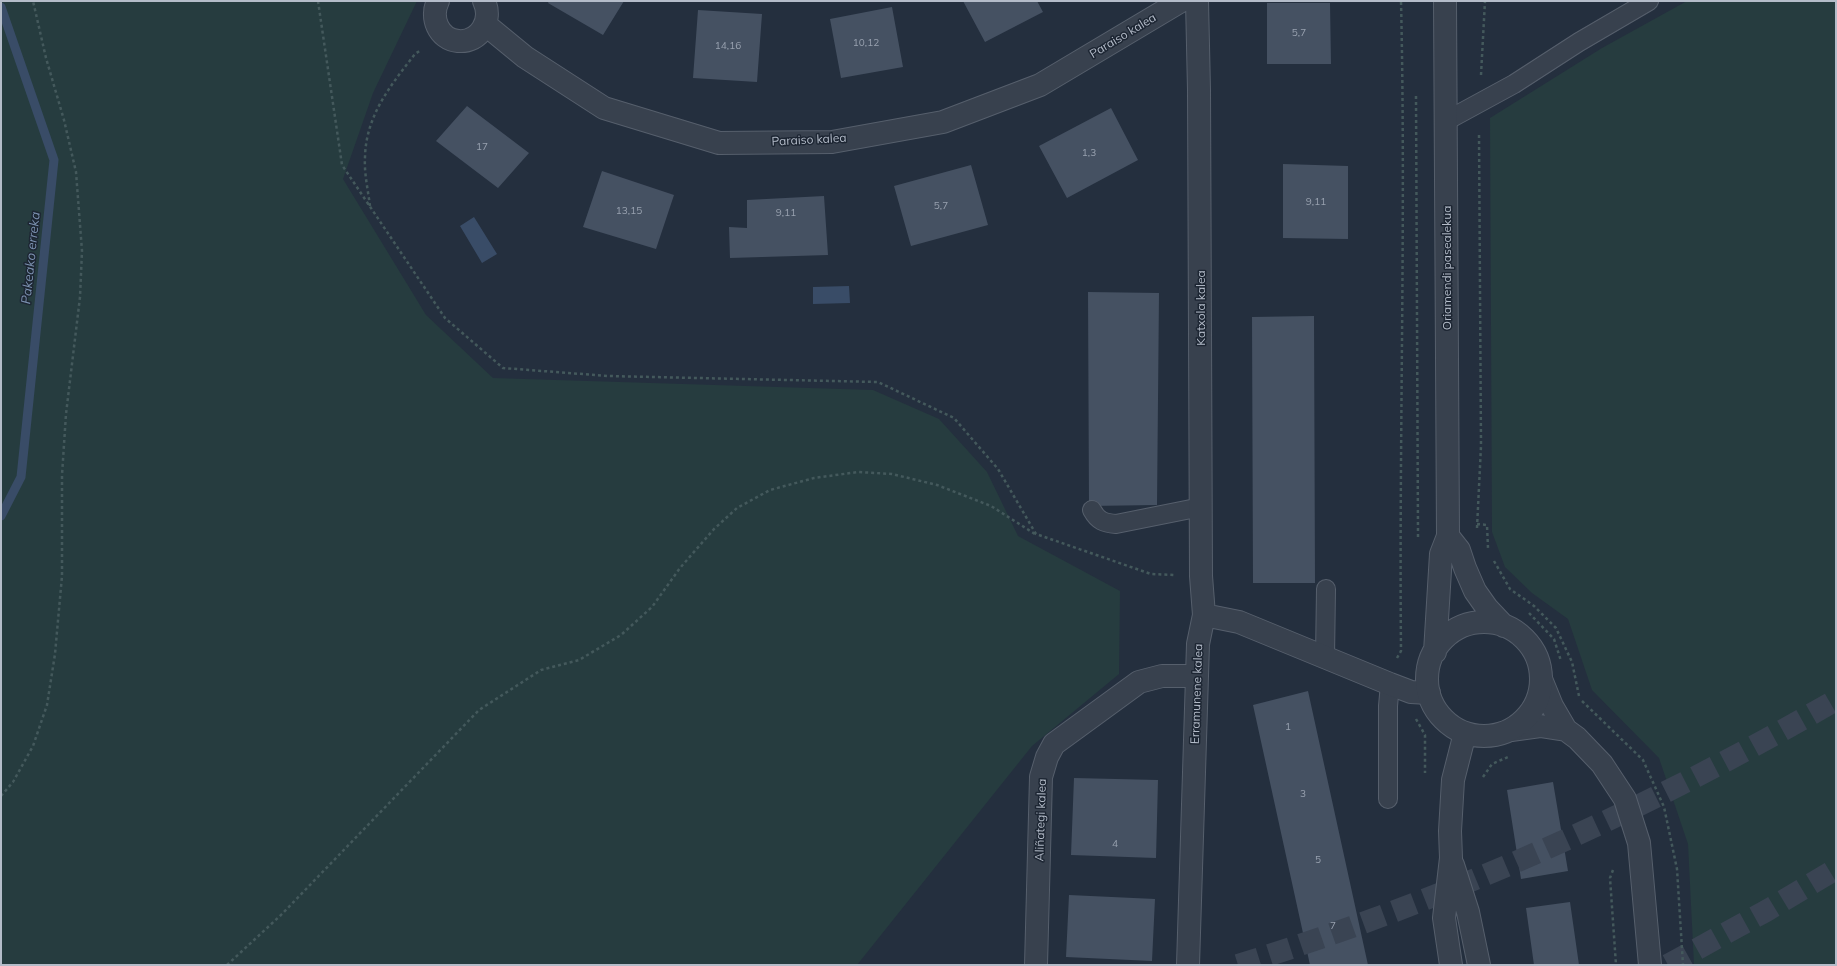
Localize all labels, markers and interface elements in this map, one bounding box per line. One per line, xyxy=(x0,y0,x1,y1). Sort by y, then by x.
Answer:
street label: Paraiso kalea xyxy=(1087,11,1159,61)
house number: 5,7 xyxy=(1292,27,1306,39)
house number: 10,12 xyxy=(853,37,879,49)
house number: 14,16 xyxy=(715,40,741,52)
street label: Paraiso kalea xyxy=(771,131,847,149)
house number: 17 xyxy=(476,141,488,153)
house number: 1,3 xyxy=(1082,147,1096,159)
house number: 9,11 xyxy=(1306,196,1326,208)
house number: 5,7 xyxy=(934,200,948,212)
house number: 13,15 xyxy=(616,205,642,217)
street label: Oriamendi pasealekua xyxy=(1440,206,1454,330)
house number: 9,11 xyxy=(776,207,796,219)
water label: Pakeako erreka xyxy=(18,211,44,305)
street label: Katxola kalea xyxy=(1194,270,1208,346)
street label: Erramunene kalea xyxy=(1188,644,1206,744)
house number: 1 xyxy=(1285,721,1291,733)
street label: Aliñategi kalea xyxy=(1032,778,1050,862)
house number: 3 xyxy=(1300,788,1306,800)
house number: 4 xyxy=(1112,838,1118,850)
house number: 5 xyxy=(1315,854,1321,866)
house number: 7 xyxy=(1330,920,1336,932)

